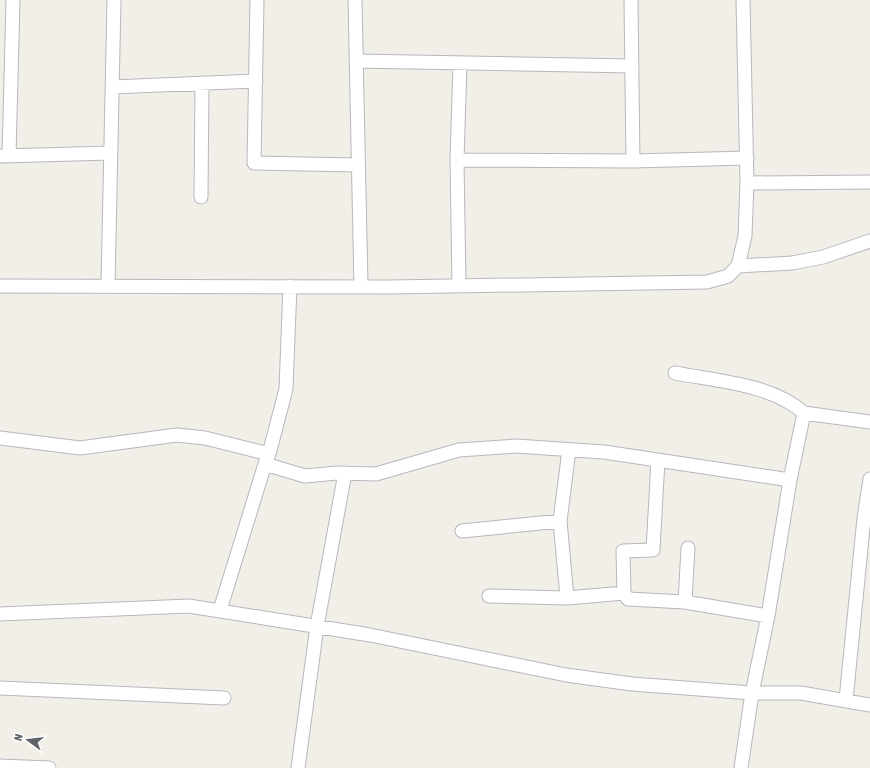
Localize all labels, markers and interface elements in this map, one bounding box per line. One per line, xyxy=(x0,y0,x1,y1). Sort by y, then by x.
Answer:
north arrow xyxy=(8,720,48,760)
text: N xyxy=(12,733,25,742)

